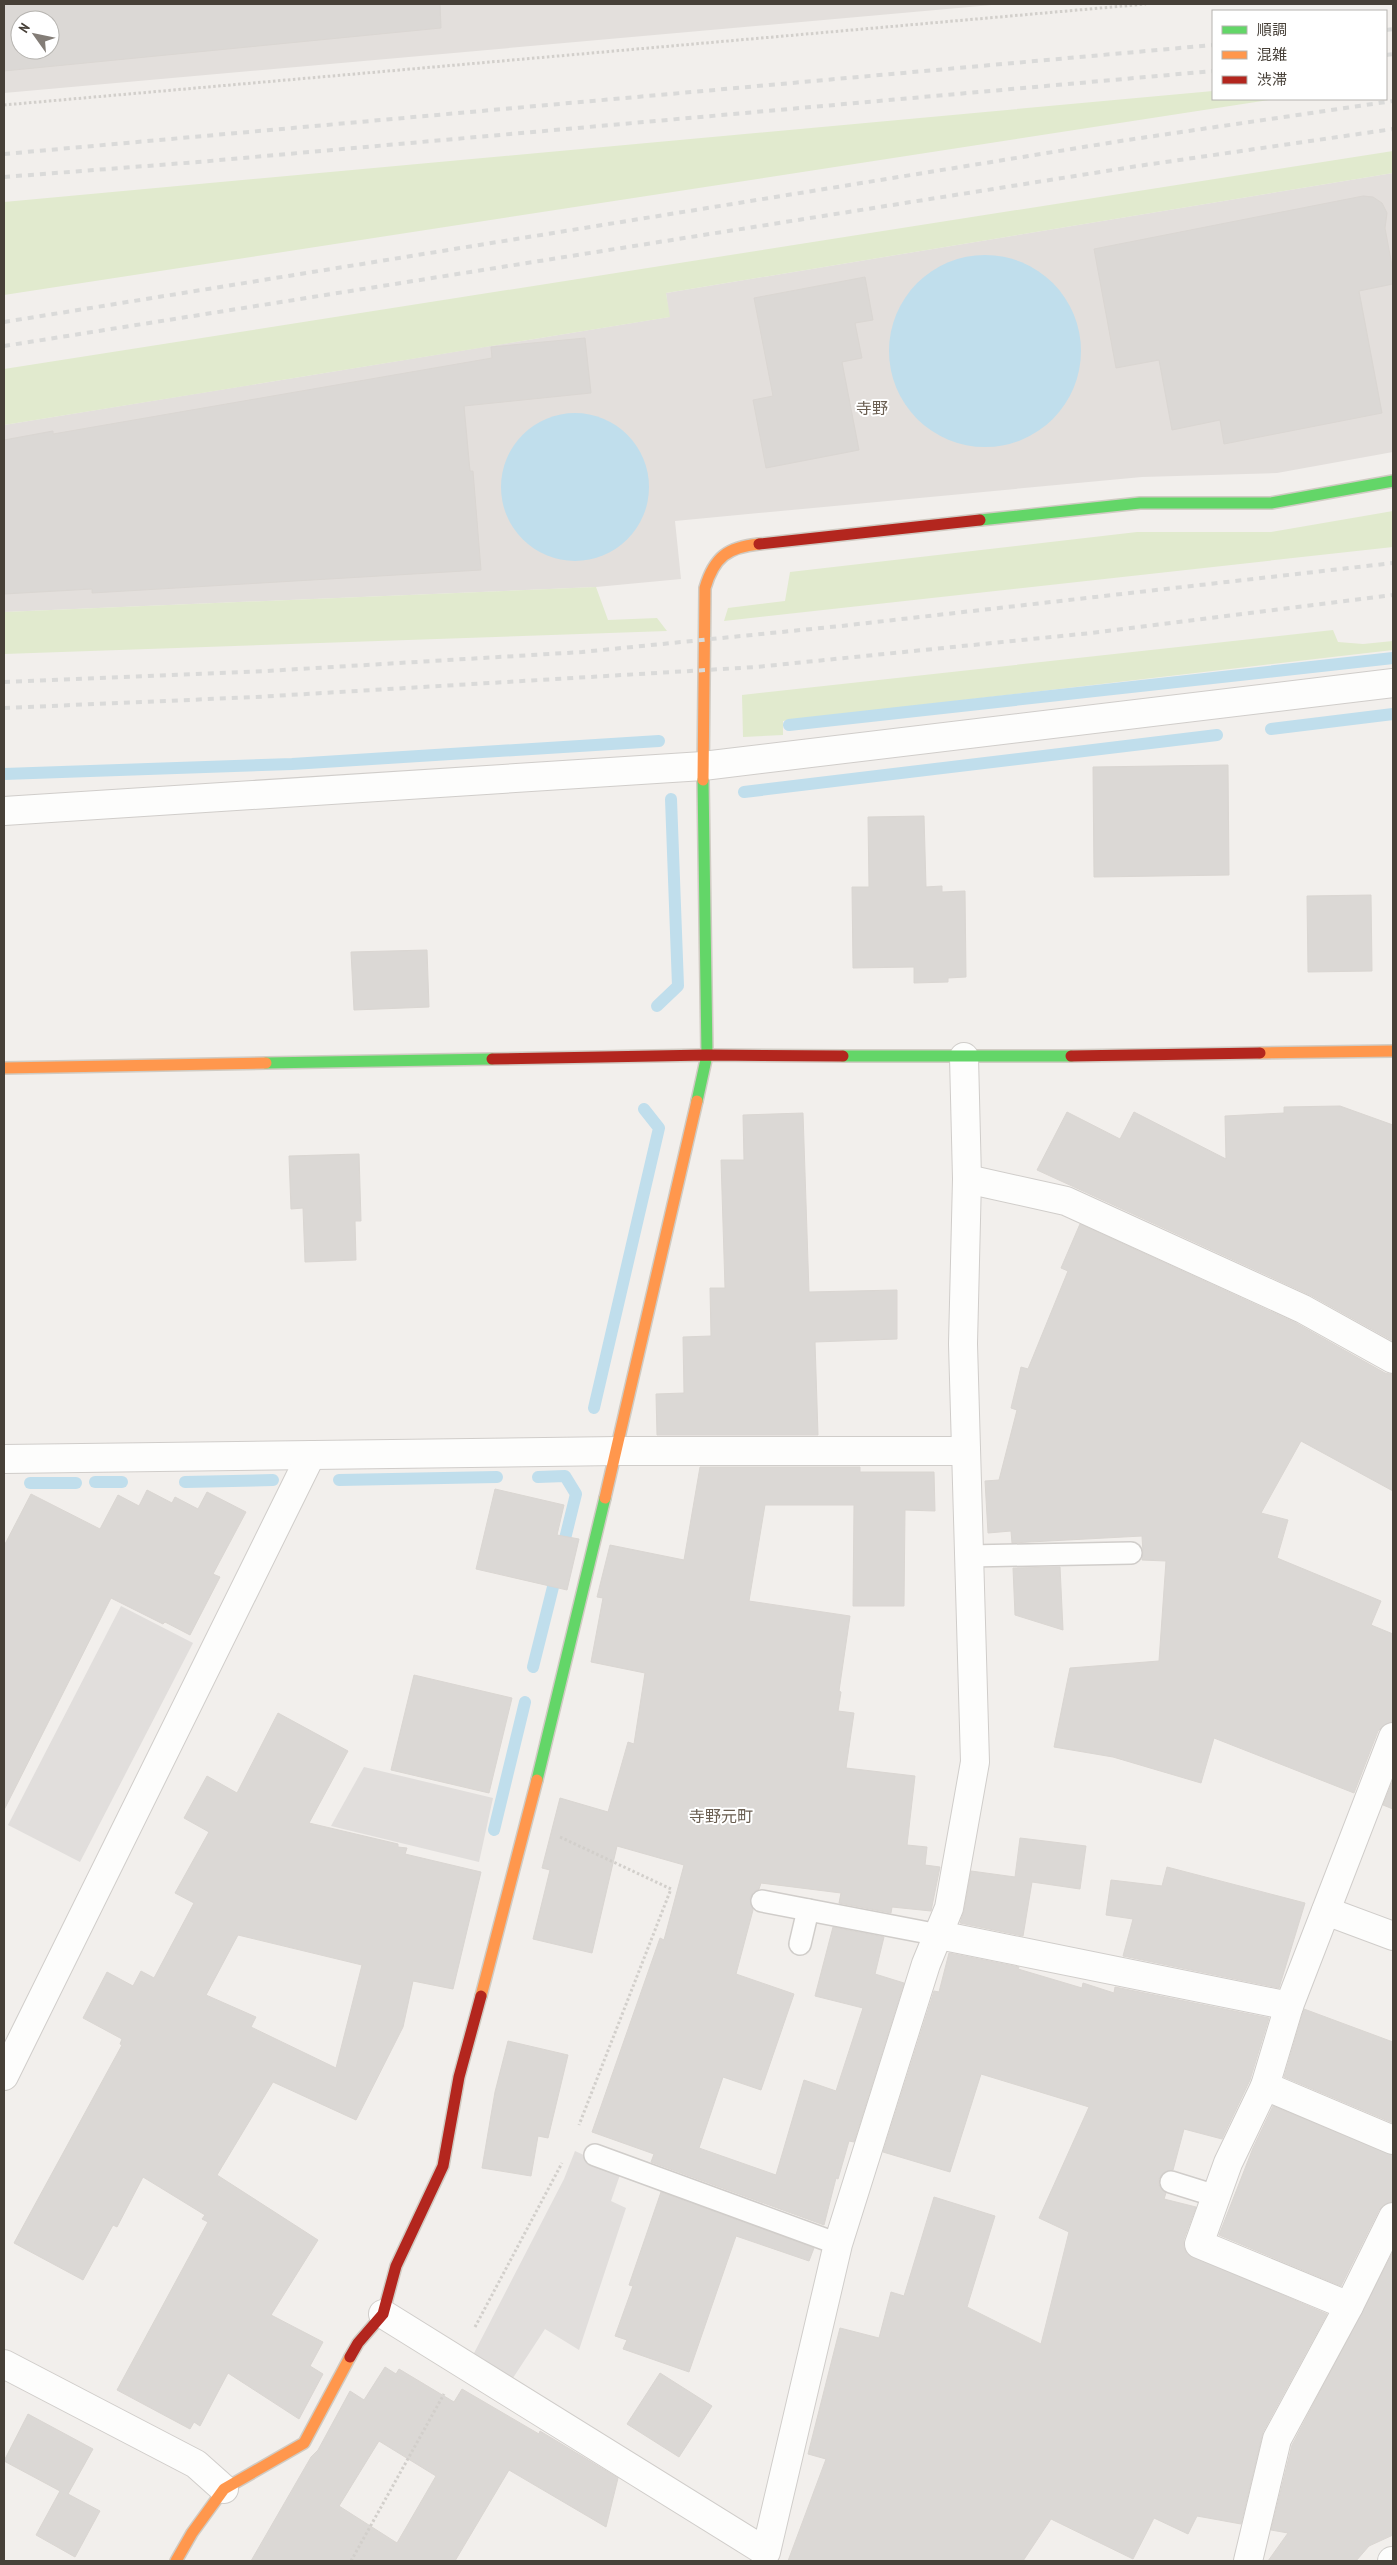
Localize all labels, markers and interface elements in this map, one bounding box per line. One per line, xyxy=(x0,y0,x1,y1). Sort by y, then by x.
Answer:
north arrow xyxy=(10,10,60,60)
legend xyxy=(1212,10,1387,100)
text: N xyxy=(14,20,34,36)
text: 順調 xyxy=(1257,20,1287,39)
text: 混雑 xyxy=(1257,45,1287,64)
text: 渋滞 xyxy=(1257,70,1287,89)
district label: 寺野 xyxy=(856,398,888,418)
district label: 寺野元町 xyxy=(689,1806,753,1826)

